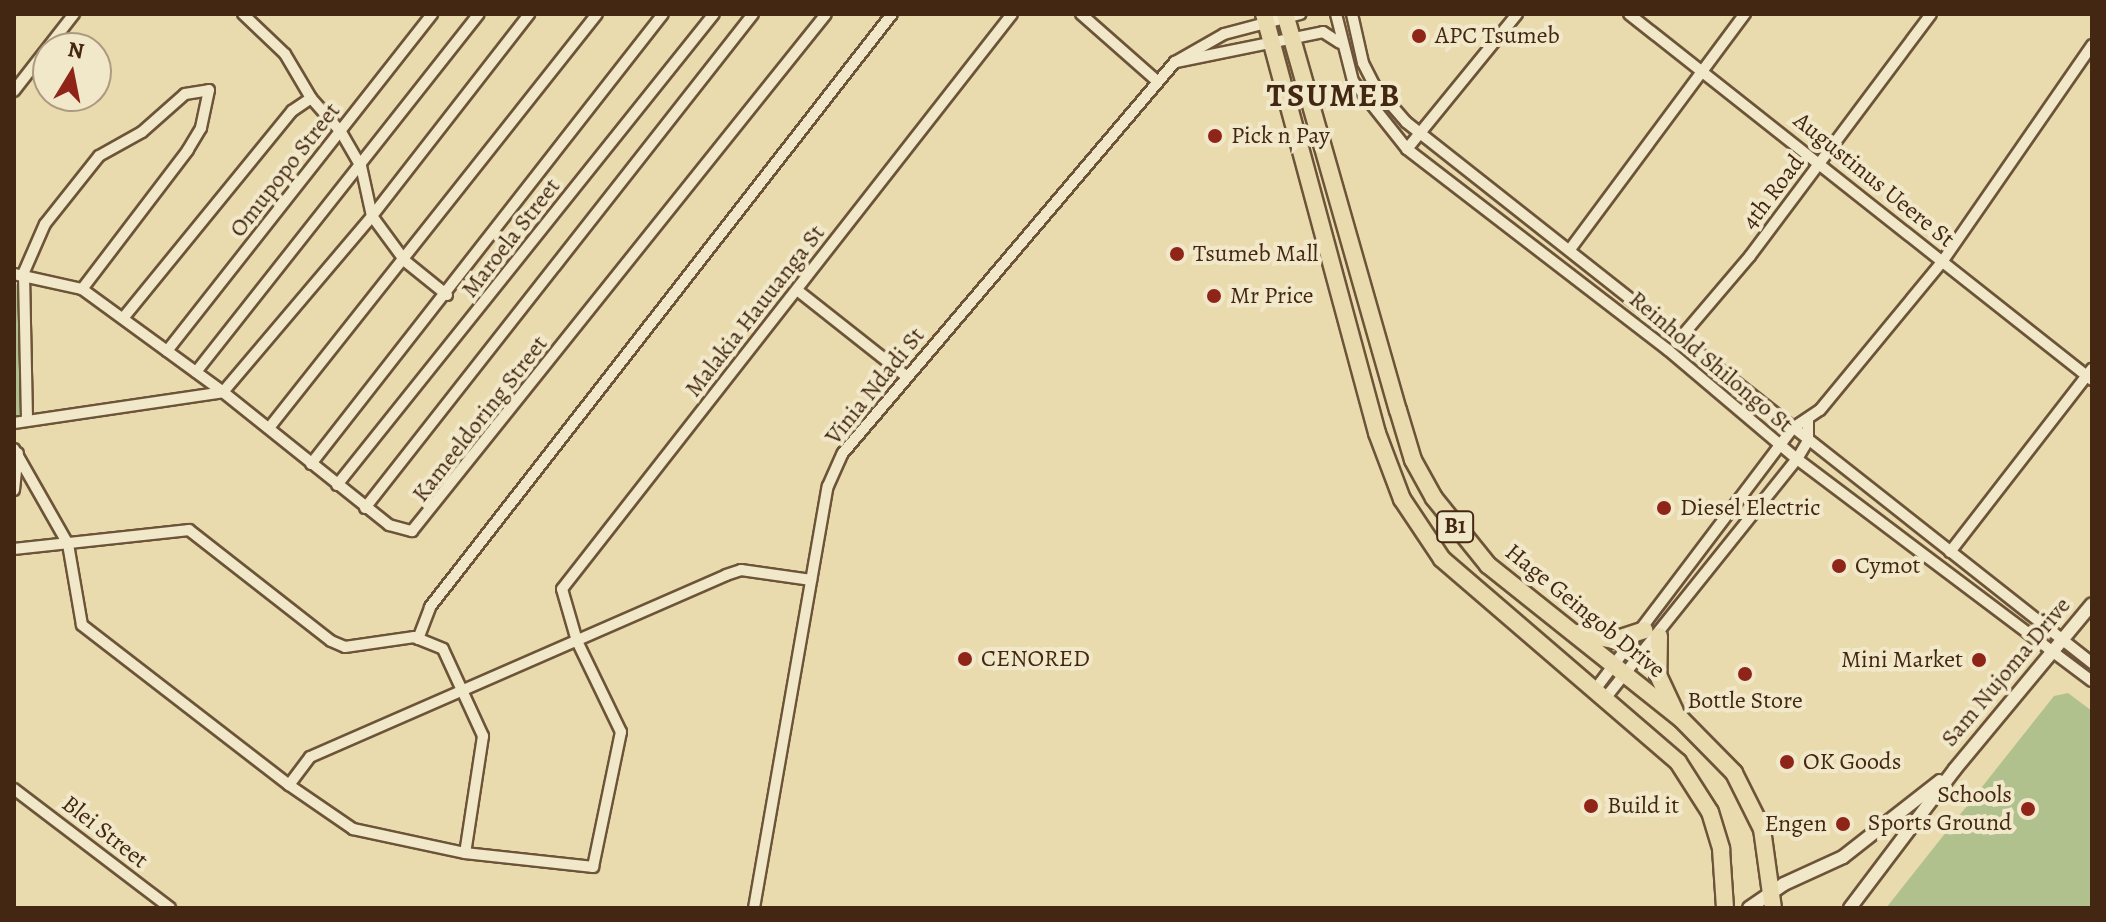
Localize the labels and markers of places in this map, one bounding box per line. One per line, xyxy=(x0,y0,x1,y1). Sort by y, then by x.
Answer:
place label: APC Tsumeb xyxy=(1435,22,1560,50)
marker: APC Tsumeb xyxy=(1410,27,1428,45)
place label: Pick n Pay xyxy=(1231,122,1330,150)
marker: Pick n Pay xyxy=(1206,127,1224,145)
place label: Tsumeb Mall xyxy=(1193,240,1318,268)
marker: Tsumeb Mall xyxy=(1168,245,1186,263)
place label: Mr Price xyxy=(1230,282,1314,310)
marker: Mr Price xyxy=(1205,287,1223,305)
place label: Diesel Electric xyxy=(1680,494,1820,522)
marker: Diesel Electric xyxy=(1655,499,1673,517)
place label: Cymot xyxy=(1855,552,1920,580)
marker: Cymot xyxy=(1830,557,1848,575)
place label: CENORED xyxy=(981,645,1090,673)
place label: Mini Market xyxy=(1841,646,1963,674)
marker: CENORED xyxy=(956,650,974,668)
marker: Mini Market xyxy=(1970,651,1988,669)
marker: Bottle Store xyxy=(1736,665,1754,683)
place label: Bottle Store xyxy=(1687,687,1803,715)
place label: OK Goods xyxy=(1803,748,1901,776)
marker: OK Goods xyxy=(1778,753,1796,771)
place label: Schools Sports Ground xyxy=(1868,781,2012,837)
place label: Build it xyxy=(1607,792,1679,820)
marker: Build it xyxy=(1582,797,1600,815)
marker: Schools Sports Ground xyxy=(2019,800,2037,818)
place label: Engen xyxy=(1764,810,1827,838)
marker: Engen xyxy=(1834,815,1852,833)

